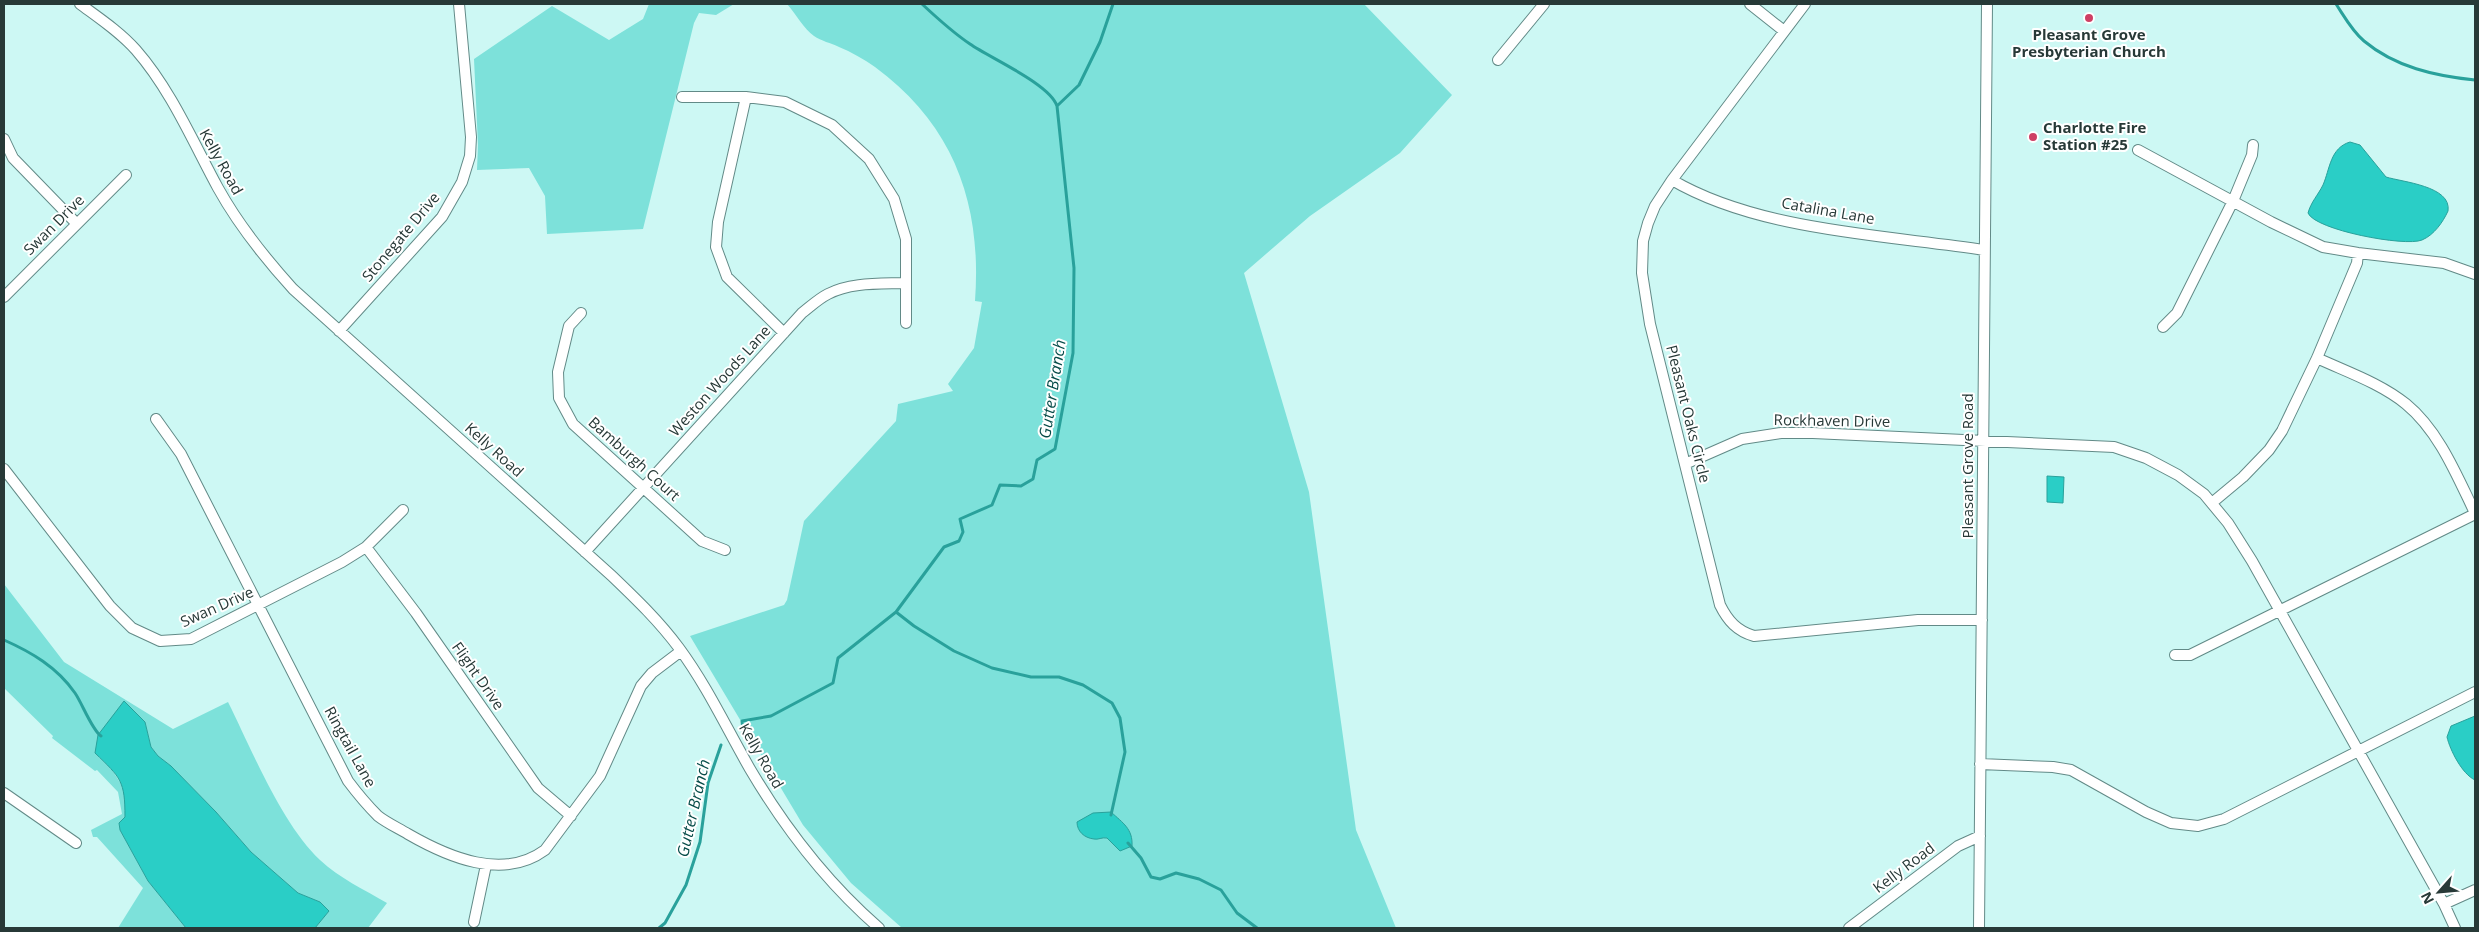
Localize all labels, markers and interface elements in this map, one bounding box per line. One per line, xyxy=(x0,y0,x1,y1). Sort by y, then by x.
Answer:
marker: Pleasant Grove Presbyterian Church xyxy=(2083,12,2095,24)
place label: Pleasant Grove Presbyterian Church xyxy=(2012,24,2166,61)
place label: Charlotte Fire Station #25 xyxy=(2043,117,2147,154)
street label: Kelly Road xyxy=(196,125,248,198)
marker: Charlotte Fire Station #25 xyxy=(2027,131,2039,143)
street label: Stonegate Drive xyxy=(357,187,444,285)
street label: Swan Drive xyxy=(19,190,88,259)
street label: Catalina Lane xyxy=(1780,192,1876,228)
street label: Weston Woods Lane xyxy=(664,321,774,440)
water label: Gutter Branch xyxy=(1033,338,1071,440)
street label: Pleasant Oaks Circle xyxy=(1662,343,1716,485)
street label: Pleasant Grove Road xyxy=(1957,393,1977,539)
street label: Rockhaven Drive xyxy=(1774,409,1890,431)
street label: Bamburgh Court xyxy=(585,412,685,505)
street label: Kelly Road xyxy=(461,418,528,481)
street label: Swan Drive xyxy=(177,581,256,631)
street label: Flight Drive xyxy=(448,637,510,713)
street label: Ringtail Lane xyxy=(320,703,381,790)
street label: Kelly Road xyxy=(735,719,789,792)
water label: Gutter Branch xyxy=(671,757,715,859)
street label: Kelly Road xyxy=(1868,837,1938,897)
north arrow xyxy=(2414,867,2464,917)
text: N xyxy=(2416,889,2438,908)

